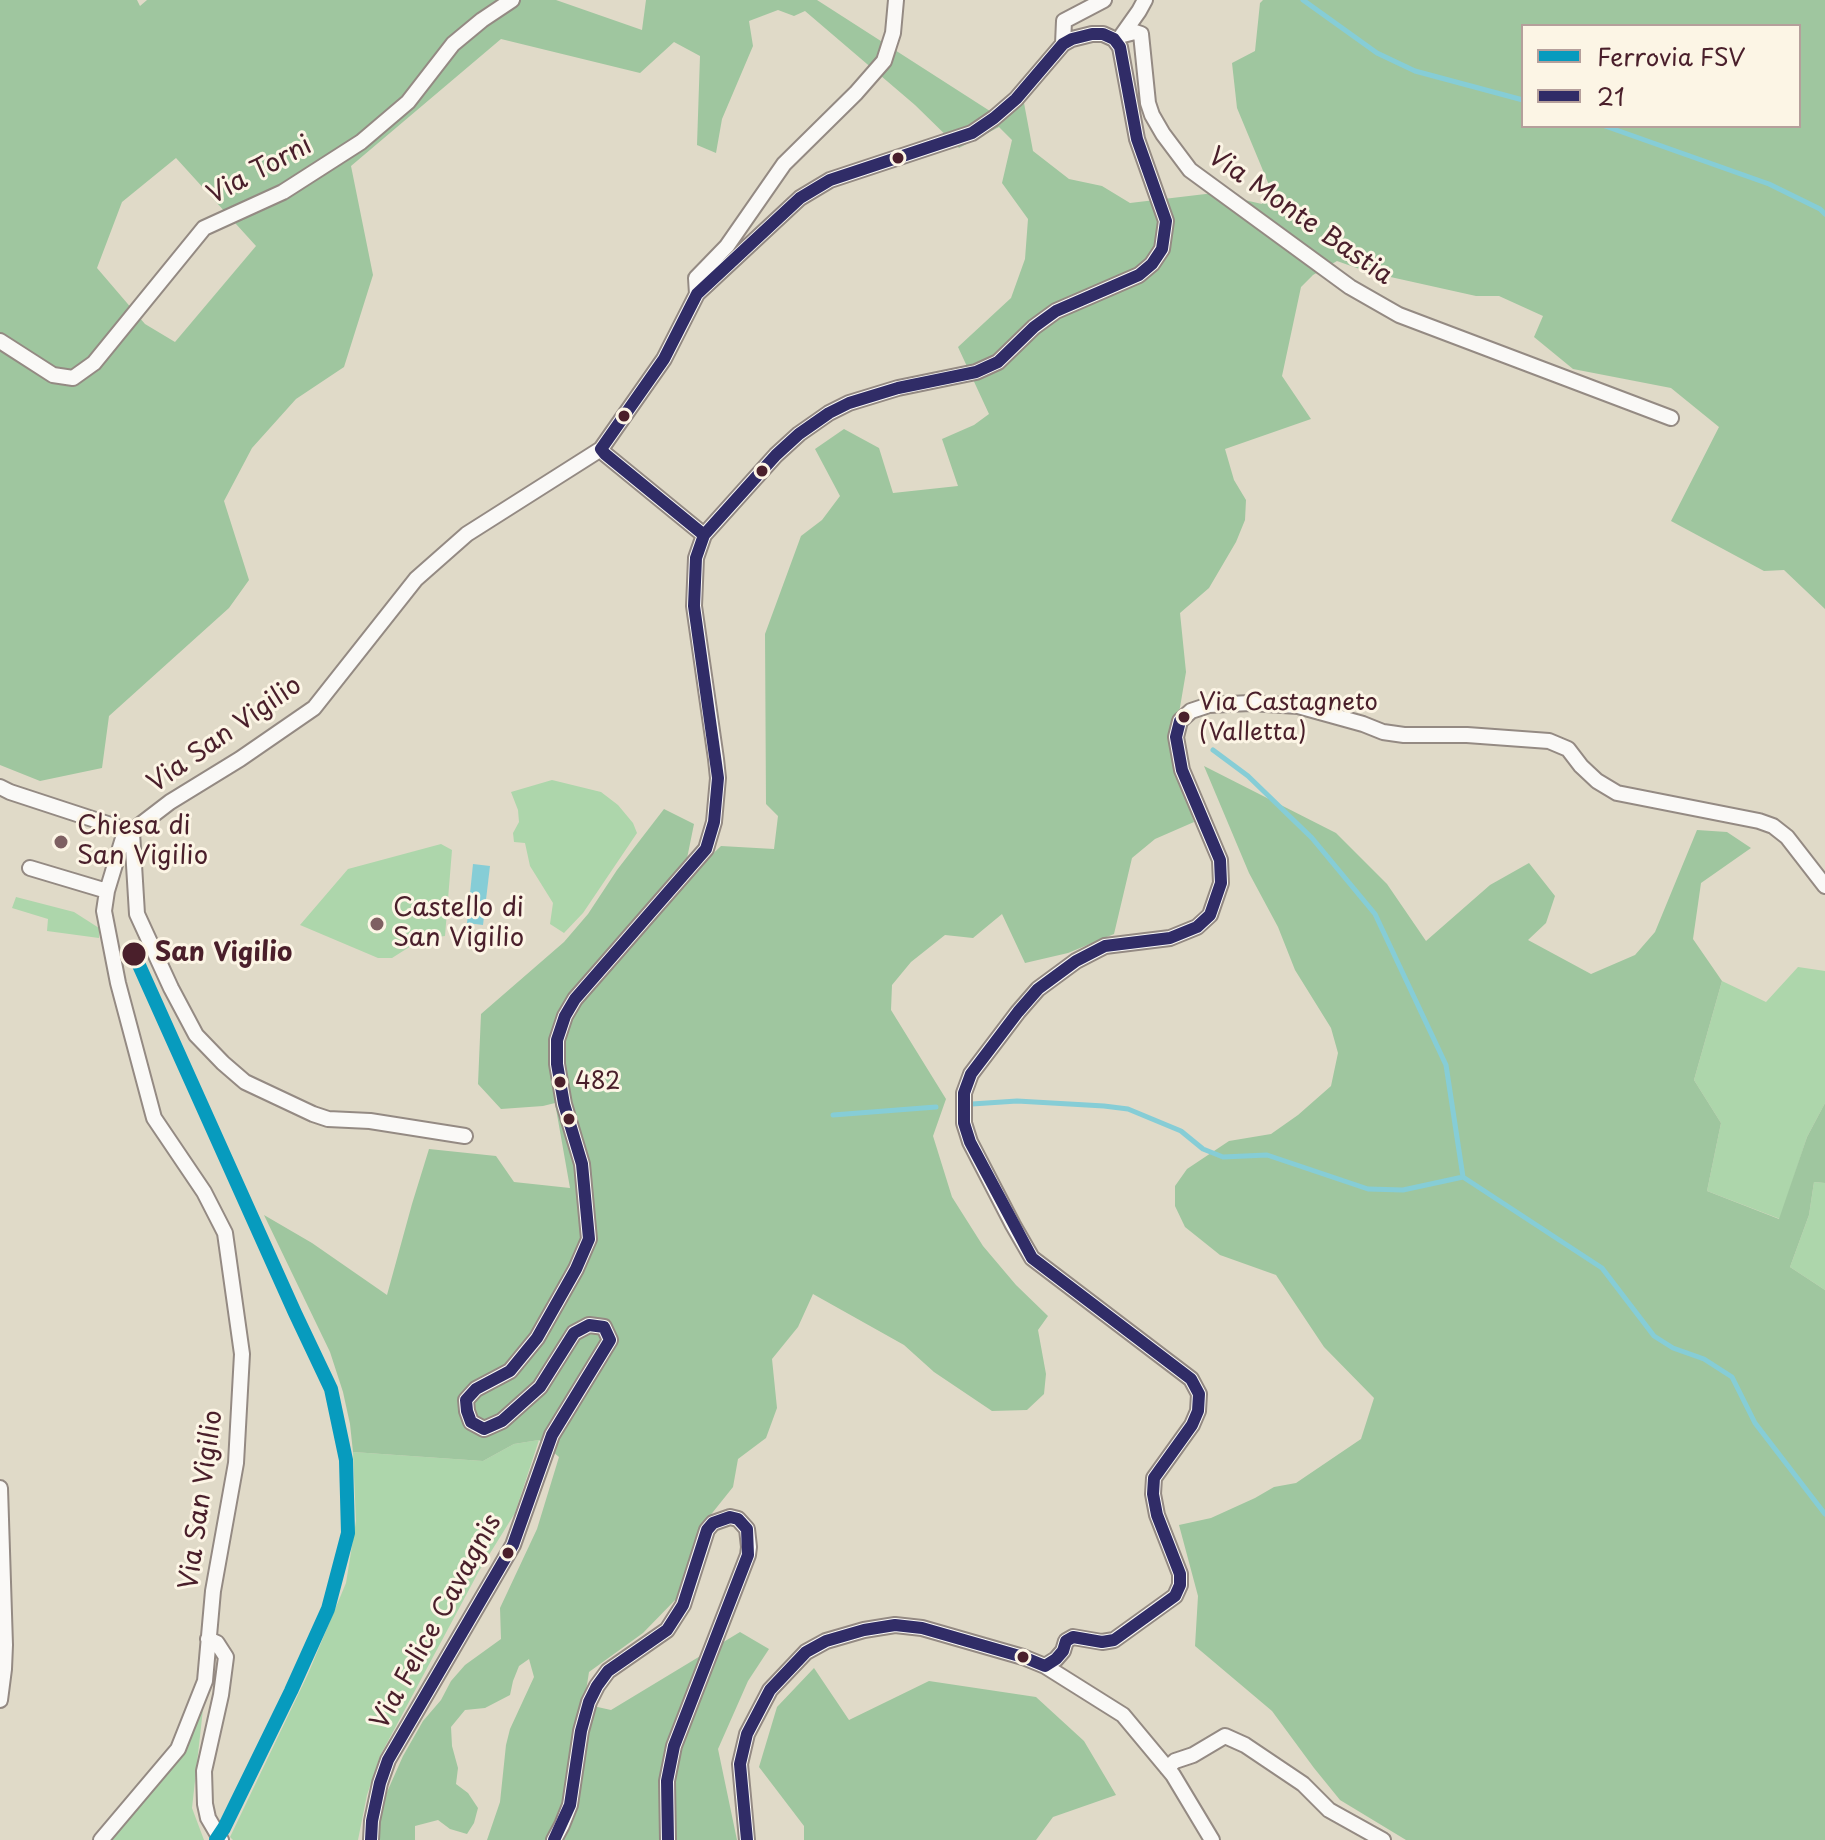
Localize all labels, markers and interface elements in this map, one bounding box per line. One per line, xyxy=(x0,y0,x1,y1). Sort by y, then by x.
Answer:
legend xyxy=(1521,24,1801,128)
text: Ferrovia FSV xyxy=(1597,38,1746,74)
text: 21 xyxy=(1597,78,1625,114)
street label: Via Torni xyxy=(202,130,318,212)
street label: Via Monte Bastia xyxy=(1202,142,1398,292)
unlabelled marker xyxy=(890,150,906,166)
unlabelled marker xyxy=(616,408,632,424)
unlabelled marker xyxy=(754,463,770,479)
street label: Via San Vigilio xyxy=(142,670,308,800)
place label: Via Castagneto (Valletta) xyxy=(1199,689,1378,745)
marker: Via Castagneto (Valletta) xyxy=(1176,709,1192,725)
place label: Chiesa di San Vigilio xyxy=(77,811,208,872)
marker: Chiesa di San Vigilio xyxy=(52,833,70,851)
place label: Castello di San Vigilio xyxy=(393,893,524,954)
marker: Castello di San Vigilio xyxy=(368,915,386,933)
place label: San Vigilio xyxy=(155,938,292,970)
marker: San Vigilio xyxy=(120,940,148,968)
place label: 482 xyxy=(575,1068,621,1096)
marker: 482 xyxy=(552,1074,568,1090)
unlabelled marker xyxy=(561,1111,577,1127)
street label: Via San Vigilio xyxy=(174,1408,230,1592)
street label: Via Felice Cavagnis xyxy=(365,1509,509,1735)
unlabelled marker xyxy=(500,1545,516,1561)
unlabelled marker xyxy=(1015,1649,1031,1665)

